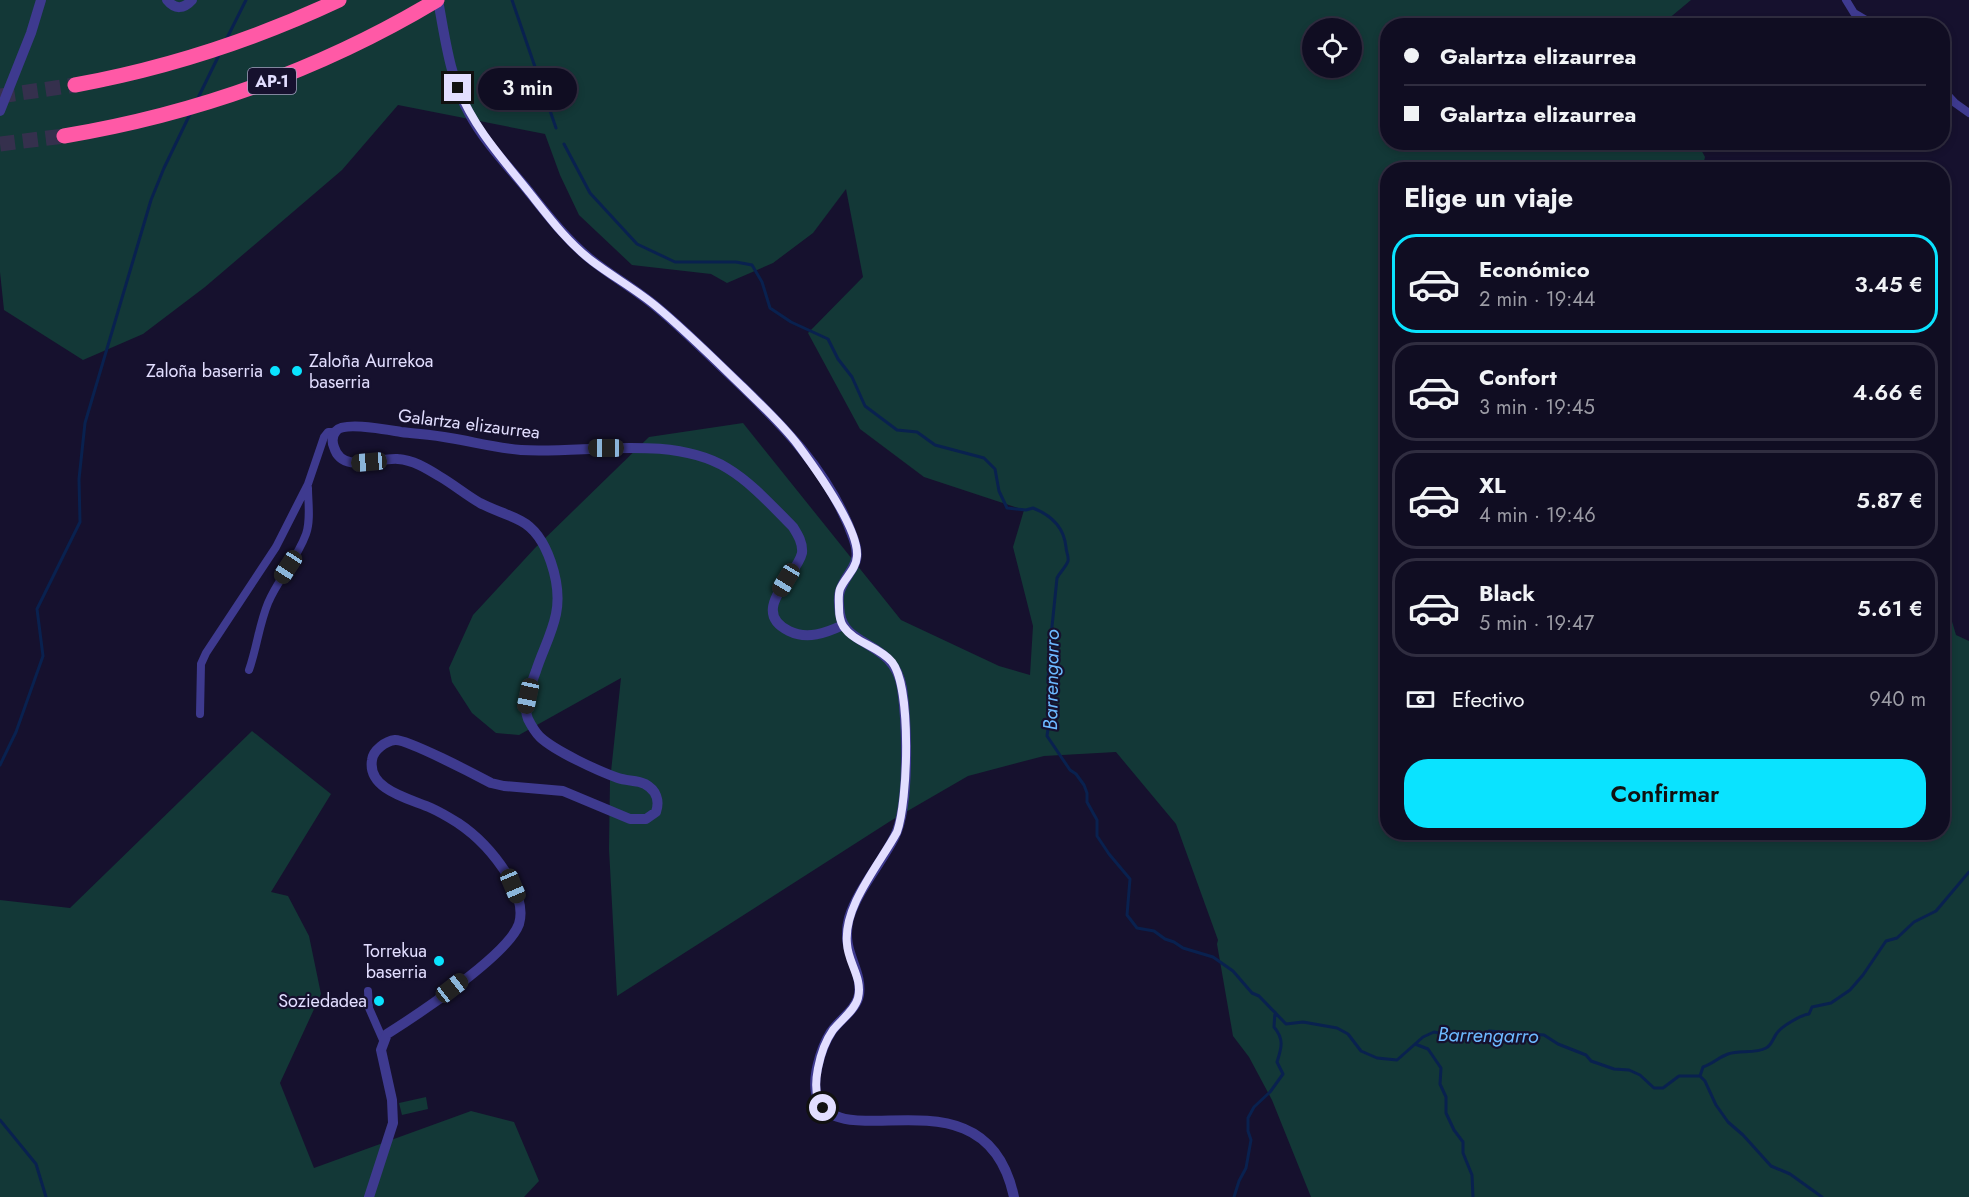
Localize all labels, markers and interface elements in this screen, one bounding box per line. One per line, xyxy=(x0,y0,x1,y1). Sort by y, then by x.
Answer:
map controls xyxy=(1302,18,1362,78)
button: locate xyxy=(1302,18,1362,78)
text: Galartza elizaurrea xyxy=(1440,40,1636,72)
callout: 3 min xyxy=(479,67,578,109)
road number: AP-1 xyxy=(248,68,296,94)
route end xyxy=(444,74,471,101)
text: 3 min xyxy=(502,74,553,103)
text: Galartza elizaurrea xyxy=(1440,98,1636,130)
text: Elige un viaje xyxy=(1404,178,1573,217)
text: Económico xyxy=(1479,253,1590,285)
icon: car xyxy=(1407,257,1461,311)
text: 3.45 € xyxy=(1855,268,1923,300)
text: 2 min · 19:44 xyxy=(1479,285,1596,314)
place label: Zaloña Aurrekoa baserria xyxy=(309,348,433,395)
place label: Zaloña baserria xyxy=(146,358,263,384)
text: Confort xyxy=(1479,361,1557,393)
marker: Zaloña baserria xyxy=(268,364,282,378)
marker: Zaloña Aurrekoa baserria xyxy=(290,364,304,378)
icon: car xyxy=(1407,365,1461,419)
text: 4.66 € xyxy=(1853,376,1923,408)
text: 3 min · 19:45 xyxy=(1479,393,1595,422)
street label: Galartza elizaurrea xyxy=(397,402,541,446)
car xyxy=(588,439,624,457)
car xyxy=(350,451,388,473)
text: XL xyxy=(1479,469,1506,501)
icon: car xyxy=(1407,473,1461,527)
text: 5.87 € xyxy=(1856,484,1923,516)
text: 4 min · 19:46 xyxy=(1479,501,1596,530)
car xyxy=(271,547,305,587)
car xyxy=(769,560,803,600)
text: Black xyxy=(1479,577,1535,609)
icon: car xyxy=(1407,581,1461,635)
text: 5.61 € xyxy=(1857,592,1923,624)
text: 5 min · 19:47 xyxy=(1479,609,1594,638)
water label: Barrengarro xyxy=(1036,629,1067,731)
car xyxy=(515,677,541,715)
icon: cash xyxy=(1404,683,1437,716)
text: Efectivo xyxy=(1452,683,1525,715)
text: 940 m xyxy=(1869,685,1926,714)
button: Confirmar xyxy=(1404,759,1926,828)
car xyxy=(498,866,528,906)
place label: Torrekua baserria xyxy=(363,938,427,985)
marker: Torrekua baserria xyxy=(432,954,446,968)
car xyxy=(432,970,472,1006)
place label: Soziedadea xyxy=(278,988,367,1014)
marker: Soziedadea xyxy=(372,994,386,1008)
water label: Barrengarro xyxy=(1437,1020,1539,1051)
route start xyxy=(809,1094,836,1121)

